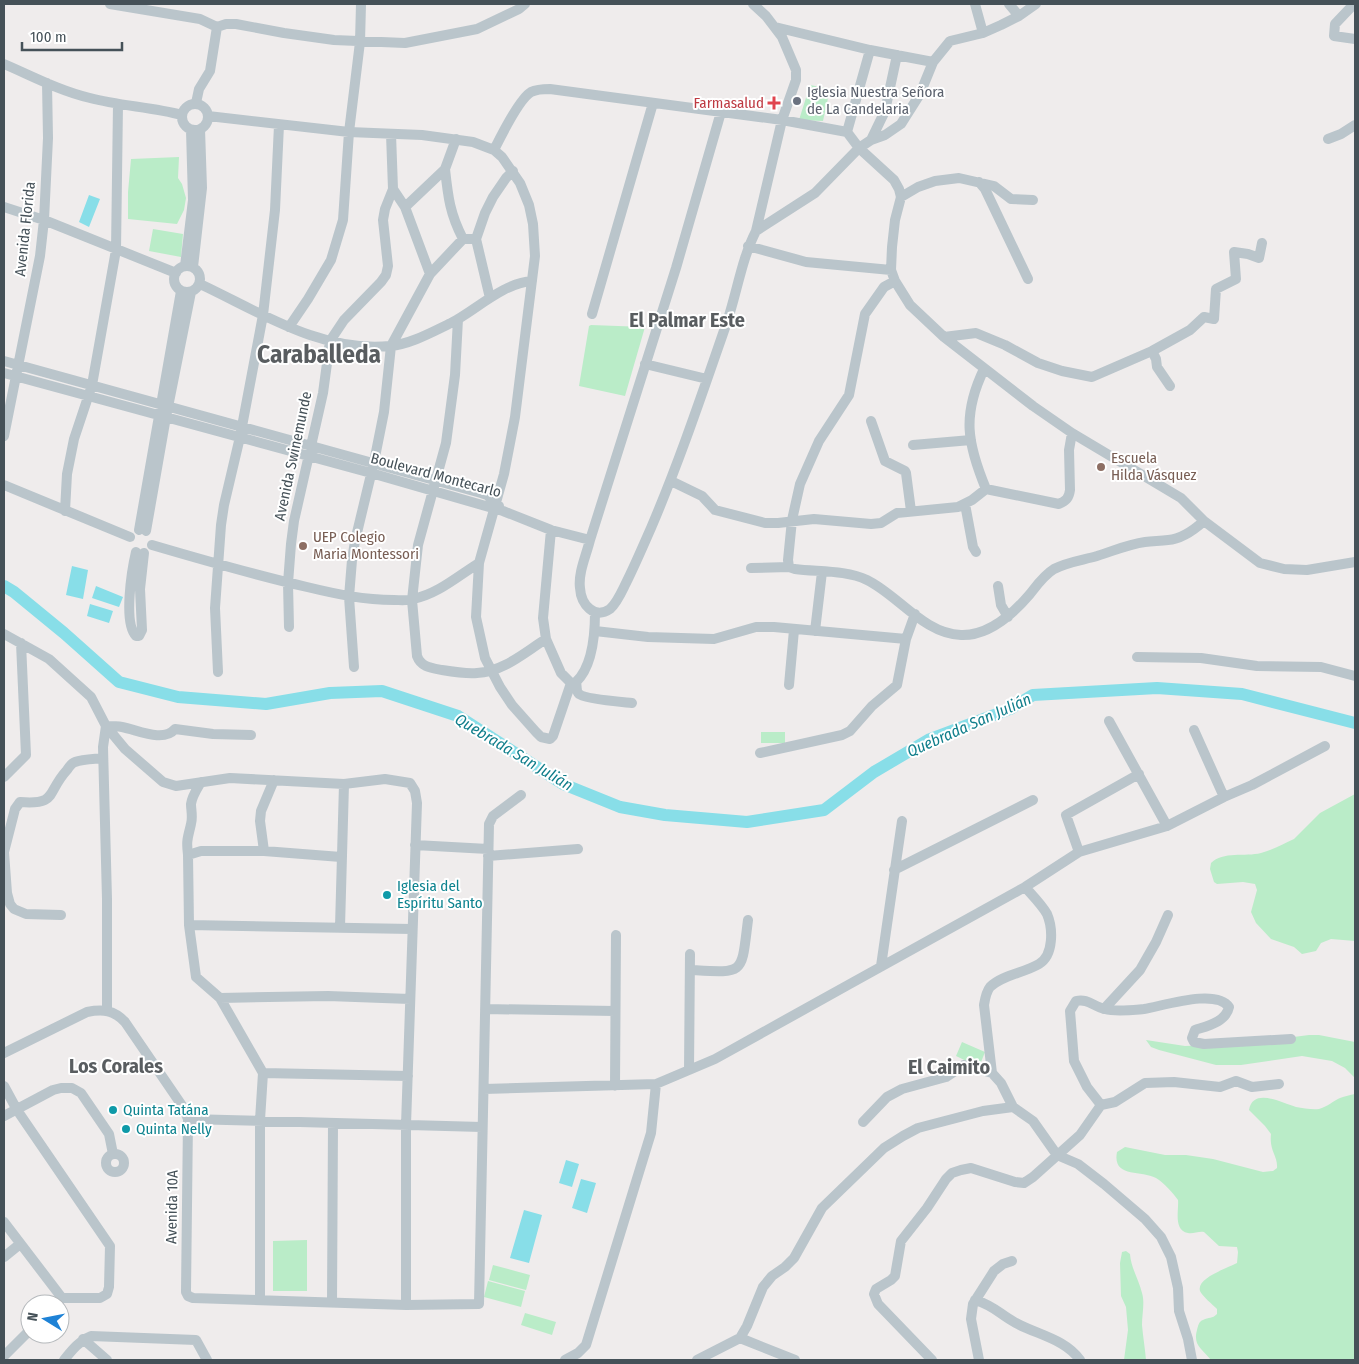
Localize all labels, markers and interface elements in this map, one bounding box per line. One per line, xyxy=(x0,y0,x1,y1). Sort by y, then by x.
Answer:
scale bar xyxy=(22,20,122,52)
text: 100 m xyxy=(30,28,67,46)
place label: Iglesia Nuestra Señora de La Candelaria xyxy=(807,83,944,118)
place label: Farmasalud xyxy=(694,94,764,112)
marker: Iglesia Nuestra Señora de La Candelaria xyxy=(791,95,803,107)
marker: Farmasalud xyxy=(768,97,780,109)
street label: Avenida Florida xyxy=(11,181,39,277)
district label: El Palmar Este xyxy=(629,308,745,332)
district label: Caraballeda xyxy=(257,340,381,370)
street label: Avenida Swinemunde xyxy=(271,390,315,522)
street label: Boulevard Montecarlo xyxy=(369,449,503,501)
place label: Escuela Hilda Vásquez xyxy=(1111,449,1197,484)
marker: Escuela Hilda Vásquez xyxy=(1095,461,1107,473)
place label: UEP Colegio Maria Montessori xyxy=(313,528,419,563)
marker: UEP Colegio Maria Montessori xyxy=(297,540,309,552)
water label: Quebrada San Julián xyxy=(904,689,1034,761)
water label: Quebrada San Julián xyxy=(452,709,576,795)
place label: Iglesia del Espíritu Santo xyxy=(397,877,483,912)
marker: Iglesia del Espíritu Santo xyxy=(381,889,393,901)
district label: Los Corales xyxy=(69,1054,163,1078)
district label: El Caimito xyxy=(908,1055,990,1079)
place label: Quinta Tatána xyxy=(123,1101,209,1119)
marker: Quinta Tatána xyxy=(107,1104,119,1116)
place label: Quinta Nelly xyxy=(136,1120,212,1138)
marker: Quinta Nelly xyxy=(120,1123,132,1135)
street label: Avenida 10A xyxy=(162,1170,182,1244)
north arrow xyxy=(20,1294,70,1344)
text: N xyxy=(24,1311,42,1322)

